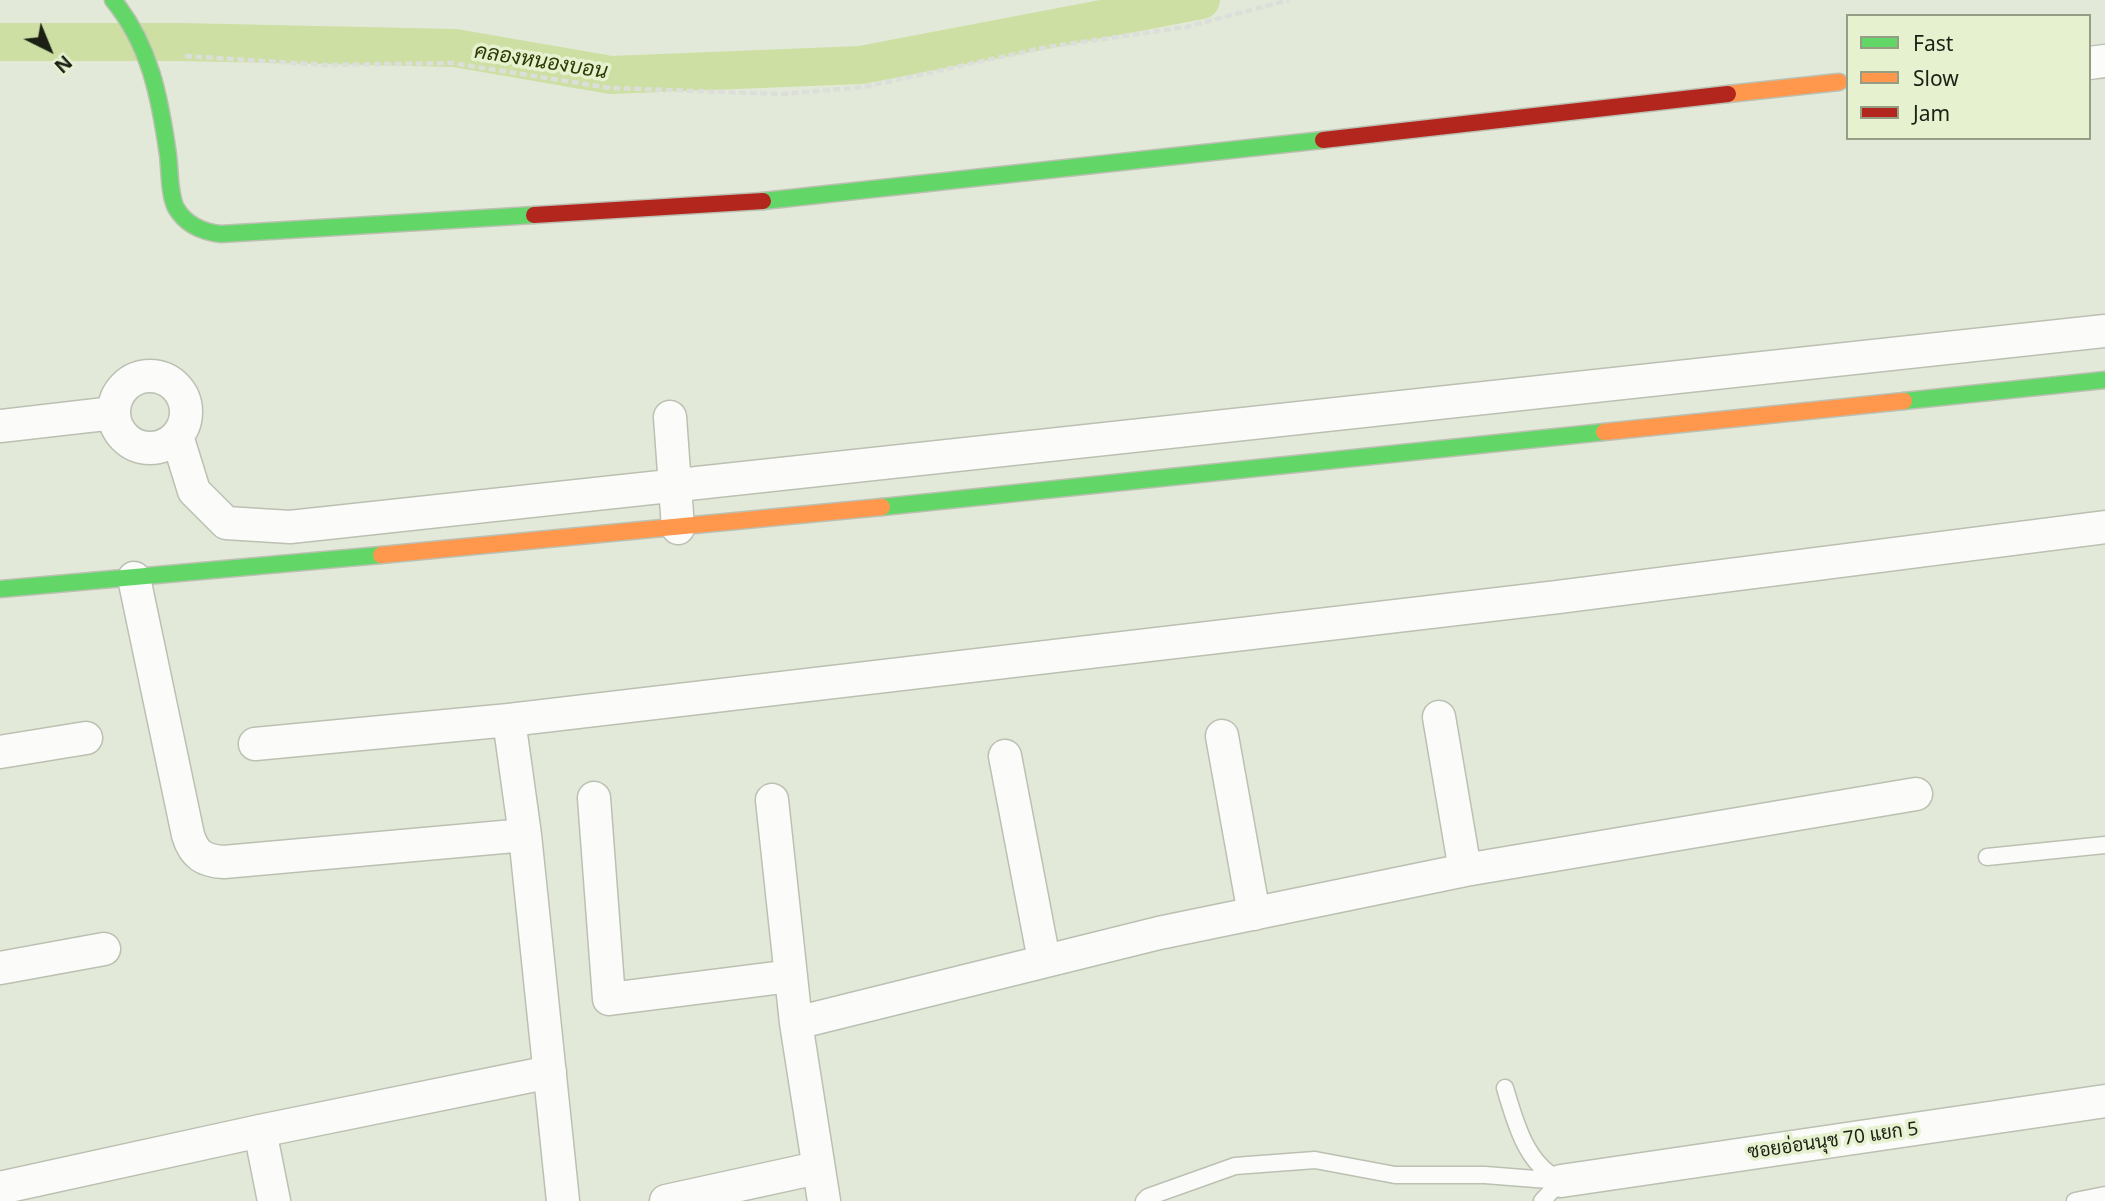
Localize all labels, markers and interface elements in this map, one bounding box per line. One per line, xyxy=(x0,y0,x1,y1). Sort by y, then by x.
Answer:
north arrow xyxy=(14,14,84,84)
legend xyxy=(1846,14,2091,140)
text: Fast xyxy=(1913,29,1953,57)
water label: คลองหนองบอน xyxy=(473,39,609,85)
text: N xyxy=(49,50,78,79)
text: Slow xyxy=(1913,64,1959,92)
text: Jam xyxy=(1913,99,1950,127)
street label: ซอยอ่อนนุช 70 แยก 5 xyxy=(1746,1118,1920,1164)

